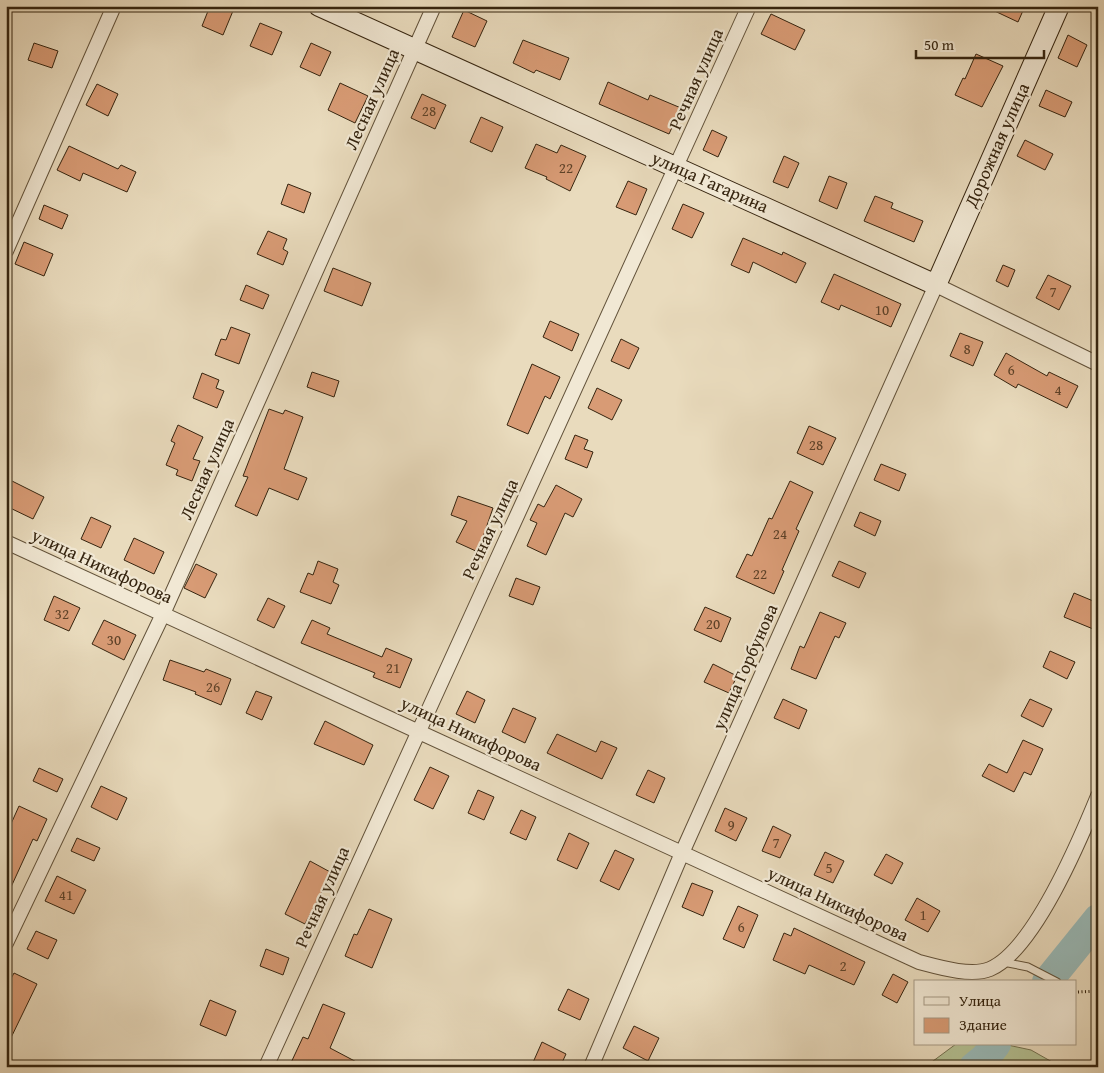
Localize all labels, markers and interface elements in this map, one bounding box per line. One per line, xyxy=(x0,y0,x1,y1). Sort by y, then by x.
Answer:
street label: Речная улица xyxy=(661,23,730,134)
scale bar xyxy=(916,28,1044,60)
text: 50 m xyxy=(924,34,955,55)
street label: Лесная улица xyxy=(337,43,406,154)
street label: Дорожная улица xyxy=(957,78,1036,212)
house number: 28 xyxy=(422,100,436,121)
street label: улица Гагарина xyxy=(646,143,773,220)
house number: 22 xyxy=(559,157,573,178)
house number: 7 xyxy=(1049,281,1057,302)
house number: 10 xyxy=(875,299,889,320)
house number: 8 xyxy=(963,338,971,359)
house number: 6 xyxy=(1007,359,1015,380)
house number: 4 xyxy=(1054,379,1062,400)
street label: Лесная улица xyxy=(172,413,241,524)
house number: 28 xyxy=(809,434,823,455)
street label: Речная улица xyxy=(454,474,525,584)
street label: улица Никифорова xyxy=(26,521,178,610)
house number: 24 xyxy=(773,523,787,544)
house number: 22 xyxy=(753,563,767,584)
street label: улица Горбунова xyxy=(704,599,785,735)
house number: 32 xyxy=(55,603,69,624)
house number: 20 xyxy=(706,613,720,634)
house number: 30 xyxy=(107,629,121,650)
house number: 21 xyxy=(386,657,400,678)
house number: 26 xyxy=(206,676,220,697)
street label: улица Никифорова xyxy=(395,689,547,778)
house number: 9 xyxy=(727,814,735,835)
house number: 7 xyxy=(772,832,780,853)
street label: Речная улица xyxy=(287,841,356,952)
house number: 5 xyxy=(825,857,833,878)
street label: улица Никифорова xyxy=(762,859,914,948)
house number: 41 xyxy=(59,884,73,905)
house number: 1 xyxy=(919,904,927,925)
house number: 6 xyxy=(737,916,745,937)
house number: 2 xyxy=(839,955,847,976)
legend xyxy=(914,980,1076,1046)
text: Улица xyxy=(959,990,1002,1011)
text: Здание xyxy=(959,1014,1007,1035)

